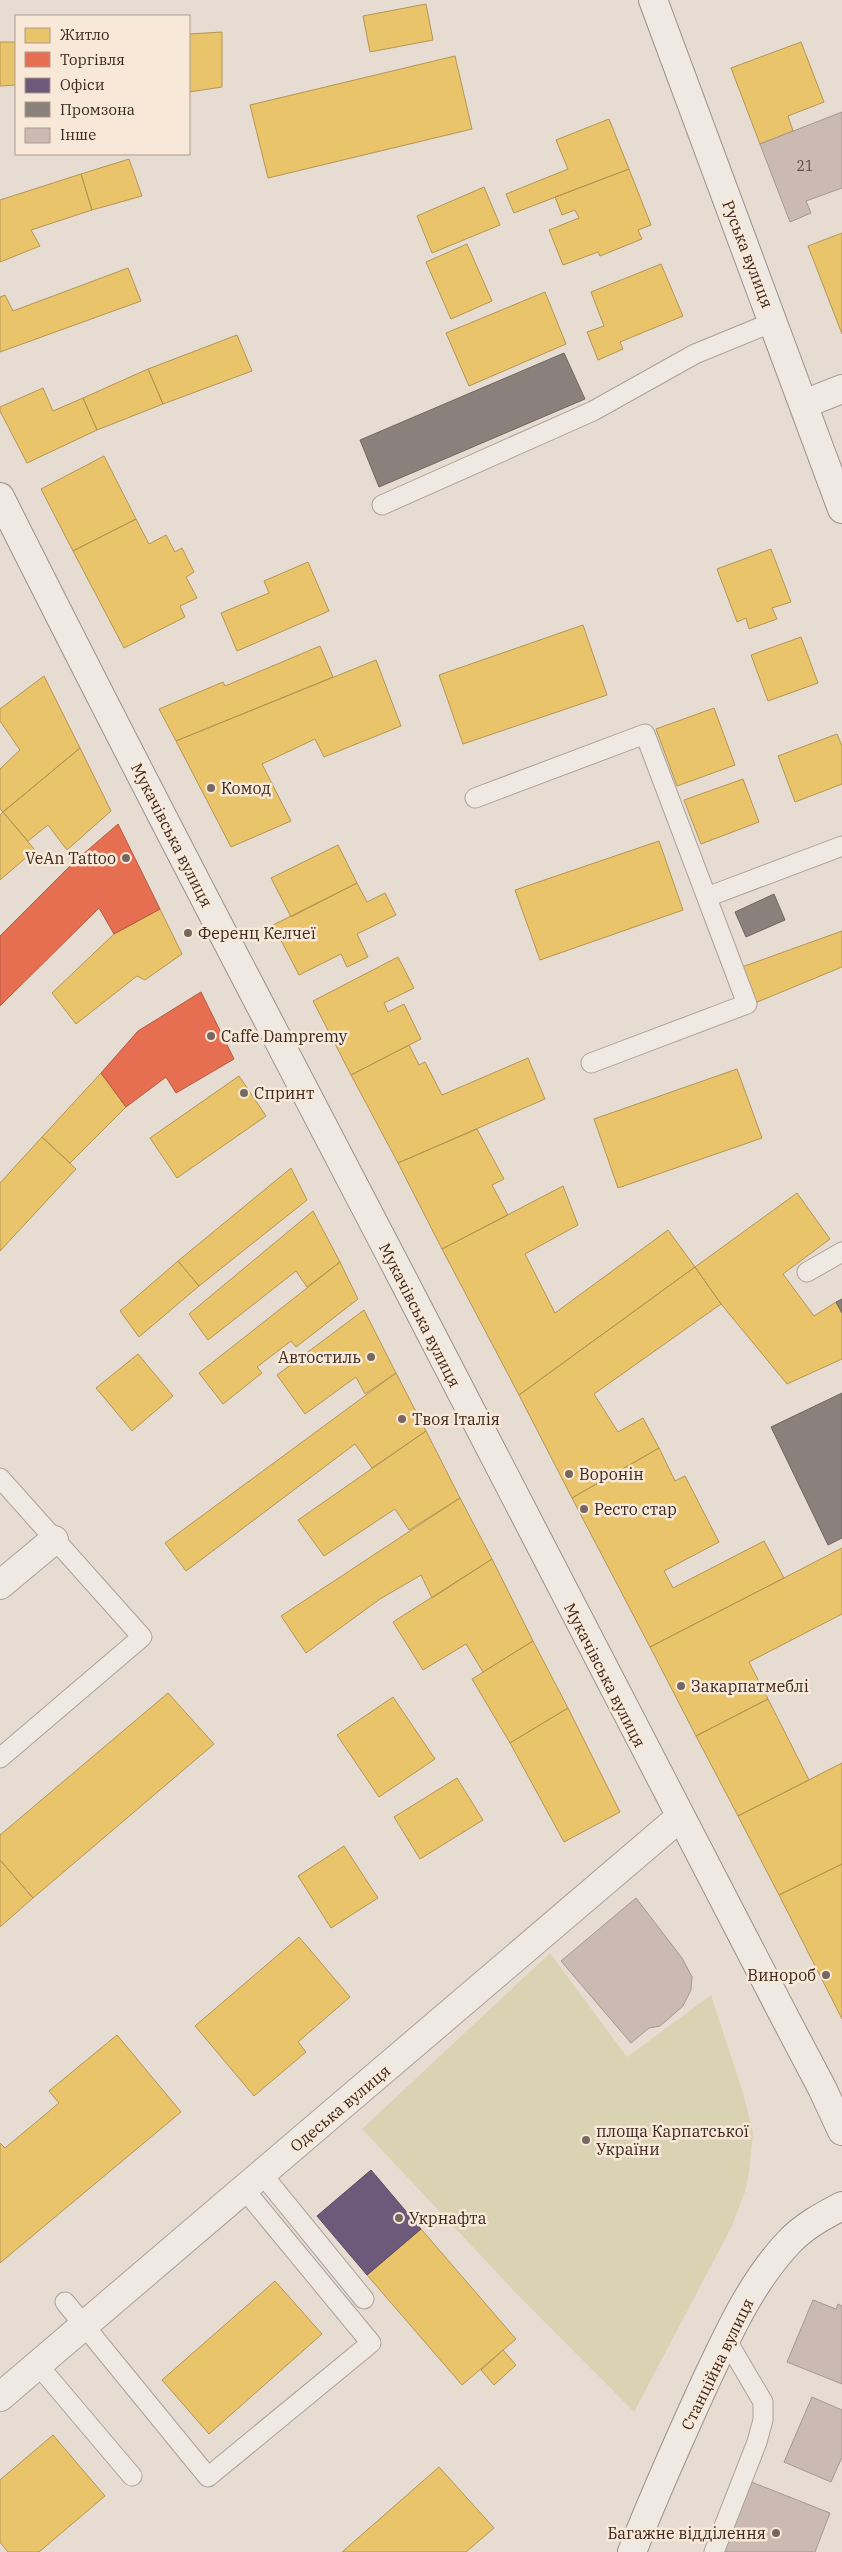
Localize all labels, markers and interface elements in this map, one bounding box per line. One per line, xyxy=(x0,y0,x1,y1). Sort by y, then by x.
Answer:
legend xyxy=(15,15,190,155)
text: Житло xyxy=(60,25,110,44)
text: Торгівля xyxy=(60,50,125,69)
text: Офіси xyxy=(60,75,105,94)
text: Промзона xyxy=(60,100,135,119)
text: Інше xyxy=(60,125,96,144)
house number: 21 xyxy=(797,157,813,175)
street label: Руська вулиця xyxy=(718,197,778,311)
street label: Мукачівська вулиця xyxy=(127,759,217,911)
place label: Комод xyxy=(221,778,271,798)
marker: Комод xyxy=(205,782,217,794)
place label: VeAn Tattoo xyxy=(25,848,116,868)
marker: VeAn Tattoo xyxy=(120,852,132,864)
place label: Ференц Келчеї xyxy=(198,923,316,943)
marker: Ференц Келчеї xyxy=(182,927,194,939)
place label: Caffe Dampremy xyxy=(221,1026,348,1046)
marker: Caffe Dampremy xyxy=(205,1030,217,1042)
place label: Спринт xyxy=(254,1083,314,1103)
marker: Спринт xyxy=(238,1087,250,1099)
street label: Мукачівська вулиця xyxy=(375,1239,465,1391)
place label: Автостиль xyxy=(278,1347,361,1367)
marker: Автостиль xyxy=(365,1351,377,1363)
place label: Твоя Італія xyxy=(412,1409,500,1429)
marker: Твоя Італія xyxy=(396,1413,408,1425)
place label: Воронін xyxy=(579,1464,644,1484)
marker: Воронін xyxy=(563,1468,575,1480)
place label: Ресто стар xyxy=(594,1499,677,1519)
marker: Ресто стар xyxy=(578,1503,590,1515)
street label: Мукачівська вулиця xyxy=(560,1599,650,1751)
place label: Закарпатмеблі xyxy=(691,1676,809,1696)
marker: Закарпатмеблі xyxy=(675,1680,687,1692)
place label: Винороб xyxy=(747,1965,816,1985)
marker: Винороб xyxy=(820,1969,832,1981)
street label: Одеська вулиця xyxy=(286,2060,394,2156)
place label: площа Карпатської України xyxy=(596,2121,749,2159)
marker: площа Карпатської України xyxy=(580,2134,592,2146)
place label: Укрнафта xyxy=(409,2208,487,2228)
marker: Укрнафта xyxy=(393,2212,405,2224)
street label: Станційна вулиця xyxy=(676,2295,758,2433)
place label: Багажне відділення xyxy=(607,2523,766,2543)
marker: Багажне відділення xyxy=(770,2527,782,2539)

